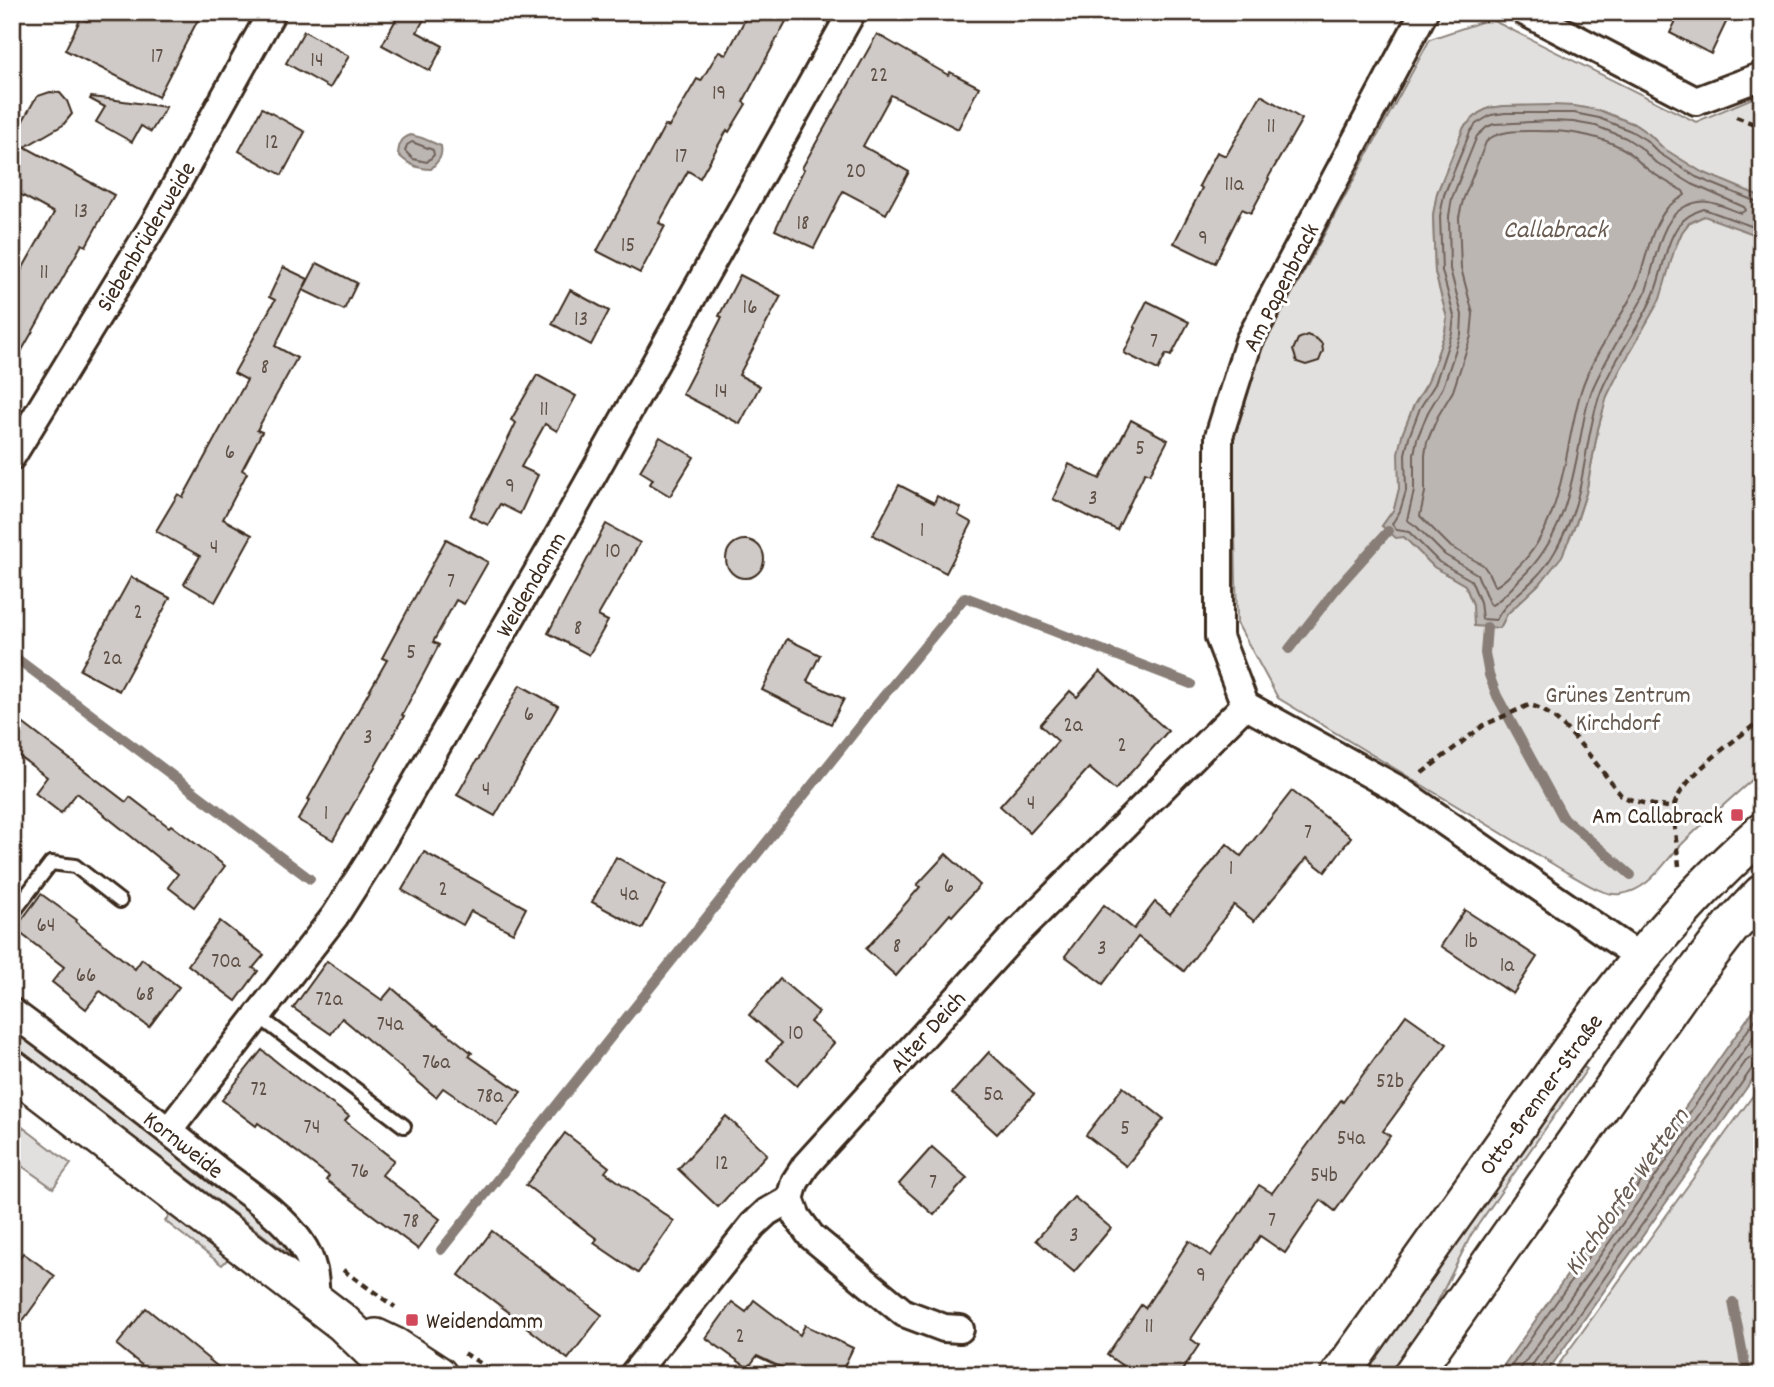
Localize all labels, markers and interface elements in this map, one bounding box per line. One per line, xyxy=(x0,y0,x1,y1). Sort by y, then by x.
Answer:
house number: 17 xyxy=(151,43,163,73)
house number: 14 xyxy=(310,47,324,77)
house number: 22 xyxy=(870,62,888,92)
house number: 19 xyxy=(712,80,726,110)
house number: 11 xyxy=(1266,113,1276,143)
house number: 12 xyxy=(265,129,279,159)
house number: 17 xyxy=(675,143,687,173)
street label: Siebenbrüderweide xyxy=(89,156,206,319)
house number: 20 xyxy=(846,158,866,188)
house number: 11a xyxy=(1224,171,1245,201)
house number: 13 xyxy=(74,198,88,228)
house number: 18 xyxy=(796,210,810,240)
water label: Callabrack xyxy=(1503,213,1609,250)
street label: Am Papenbrack xyxy=(1236,218,1330,358)
house number: 9 xyxy=(1198,225,1208,255)
house number: 15 xyxy=(621,232,635,262)
house number: 11 xyxy=(39,259,49,289)
house number: 16 xyxy=(743,294,757,324)
house number: 13 xyxy=(574,306,588,336)
house number: 7 xyxy=(1150,328,1158,358)
house number: 8 xyxy=(261,354,269,384)
house number: 14 xyxy=(714,378,728,408)
house number: 11 xyxy=(539,396,549,426)
house number: 5 xyxy=(1135,435,1145,465)
house number: 6 xyxy=(225,439,235,469)
house number: 9 xyxy=(505,473,515,503)
house number: 3 xyxy=(1088,485,1098,515)
house number: 1 xyxy=(920,517,924,547)
street label: Weidendamm xyxy=(489,526,577,645)
house number: 4 xyxy=(210,534,218,564)
house number: 10 xyxy=(605,538,621,568)
house number: 7 xyxy=(447,568,455,598)
house number: 2 xyxy=(133,599,143,629)
house number: 8 xyxy=(574,615,582,645)
house number: 5 xyxy=(406,639,416,669)
house number: 2a xyxy=(102,645,123,675)
park label: Grünes Zentrum Kirchdorf xyxy=(1545,680,1691,742)
house number: 6 xyxy=(524,701,534,731)
house number: 2a xyxy=(1063,712,1084,742)
house number: 3 xyxy=(363,724,373,754)
house number: 2 xyxy=(1117,732,1127,762)
house number: 4 xyxy=(482,776,490,806)
house number: 4 xyxy=(1027,790,1035,820)
house number: 1 xyxy=(324,800,328,830)
place label: Am Callabrack xyxy=(1592,801,1723,835)
marker: Am Callabrack xyxy=(1729,807,1745,823)
house number: 7 xyxy=(1304,819,1312,849)
house number: 1 xyxy=(1229,855,1233,885)
house number: 6 xyxy=(944,873,954,903)
house number: 2 xyxy=(438,876,448,906)
house number: 4a xyxy=(620,881,639,911)
house number: 64 xyxy=(36,912,56,942)
house number: 1b xyxy=(1464,928,1478,958)
house number: 8 xyxy=(893,933,901,963)
house number: 3 xyxy=(1097,935,1107,965)
house number: 70a xyxy=(211,948,242,978)
house number: 1a xyxy=(1500,952,1515,982)
house number: 66 xyxy=(76,962,96,992)
house number: 68 xyxy=(136,981,154,1011)
street label: Alter Deich xyxy=(883,984,976,1082)
house number: 72a xyxy=(315,986,344,1016)
street label: Otto-Brenner-Straße xyxy=(1472,1008,1613,1184)
house number: 74a xyxy=(377,1011,404,1041)
house number: 10 xyxy=(788,1020,804,1050)
house number: 76a xyxy=(422,1049,451,1079)
house number: 52b xyxy=(1376,1068,1404,1098)
house number: 72 xyxy=(250,1076,268,1106)
house number: 5a xyxy=(983,1081,1004,1111)
house number: 78a xyxy=(477,1083,504,1113)
water label: Kirchdorfer Wettern xyxy=(1556,1101,1700,1284)
street label: Kornweide xyxy=(135,1104,230,1189)
house number: 74 xyxy=(304,1114,320,1144)
house number: 5 xyxy=(1120,1115,1130,1145)
house number: 54a xyxy=(1337,1125,1366,1155)
house number: 12 xyxy=(715,1150,729,1180)
house number: 76 xyxy=(351,1158,369,1188)
house number: 54b xyxy=(1310,1162,1338,1192)
house number: 7 xyxy=(929,1169,937,1199)
house number: 7 xyxy=(1268,1207,1276,1237)
house number: 78 xyxy=(403,1208,419,1238)
house number: 3 xyxy=(1069,1222,1079,1252)
house number: 9 xyxy=(1196,1262,1206,1292)
place label: Weidendamm xyxy=(426,1306,543,1340)
marker: Weidendamm xyxy=(404,1312,420,1328)
house number: 11 xyxy=(1144,1313,1154,1343)
house number: 2 xyxy=(735,1323,745,1353)

